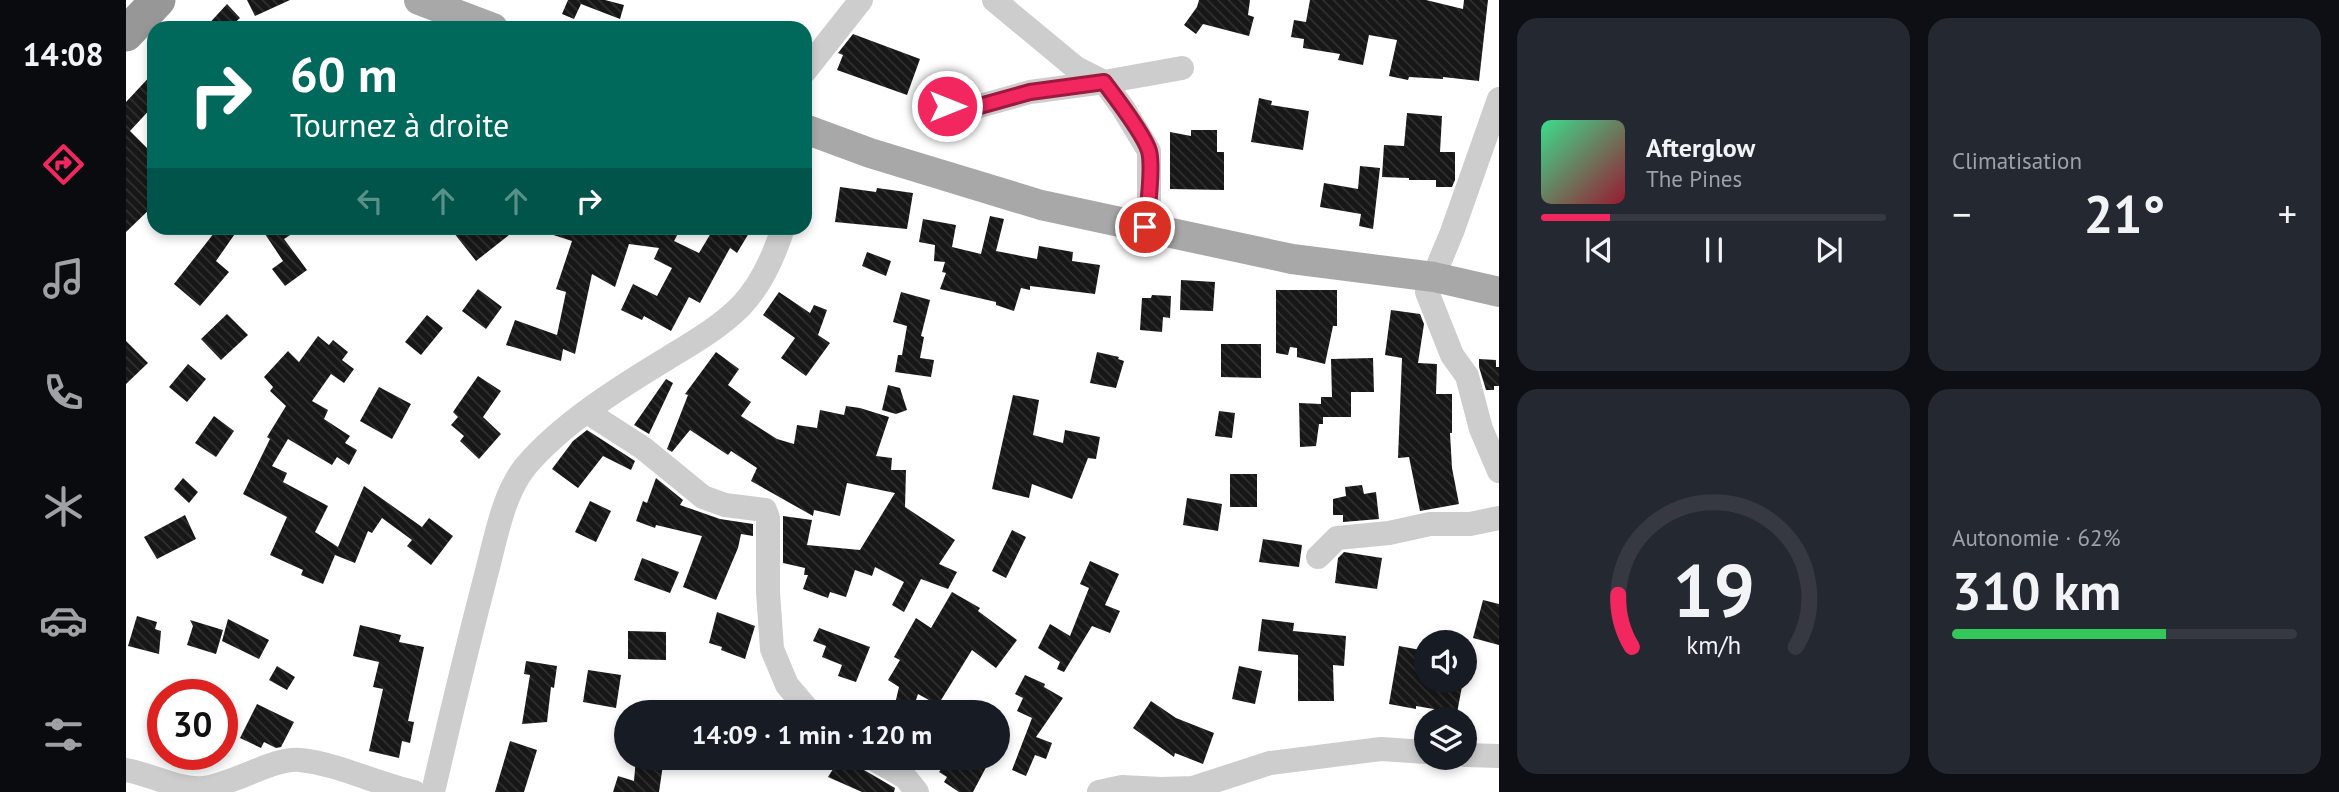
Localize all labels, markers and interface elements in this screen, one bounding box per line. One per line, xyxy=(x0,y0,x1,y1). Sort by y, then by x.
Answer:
text: 14:08 xyxy=(22,33,104,75)
text: 60 m xyxy=(290,42,397,106)
icon: right xyxy=(175,49,266,140)
position arrow xyxy=(910,69,984,143)
text: Tournez à droite xyxy=(290,104,509,146)
text: Afterglow xyxy=(1646,131,1755,164)
icon: directions xyxy=(39,140,88,189)
text: Climatisation xyxy=(1952,146,2082,175)
text: The Pines xyxy=(1646,164,1742,193)
text: 21° xyxy=(2084,180,2165,247)
icon: left xyxy=(351,182,389,220)
icon: ahead xyxy=(424,182,462,220)
icon: ahead xyxy=(497,182,535,220)
icon: right xyxy=(570,182,608,220)
text: − xyxy=(1952,189,1971,238)
text: + xyxy=(2278,189,2297,238)
pin xyxy=(1115,197,1175,257)
icon: arrive xyxy=(1126,208,1164,246)
icon: previous xyxy=(1580,231,1618,269)
icon: pause xyxy=(1695,231,1733,269)
icon: next xyxy=(1810,231,1848,269)
icon: music xyxy=(39,254,88,303)
icon: phone xyxy=(39,368,88,417)
icon: climate xyxy=(39,482,88,531)
text: Autonomie · 62% xyxy=(1952,523,2120,552)
text: 19 xyxy=(1672,544,1755,638)
text: 310 km xyxy=(1952,557,2121,624)
icon: car xyxy=(39,596,88,645)
text: km/h xyxy=(1686,629,1741,661)
map controls xyxy=(1414,630,1477,770)
button: sound xyxy=(1414,630,1477,693)
speed limit sign: 30 xyxy=(147,679,238,770)
button: layers xyxy=(1414,707,1477,770)
icon: filters xyxy=(39,710,88,759)
text: 14:09 · 1 min · 120 m xyxy=(692,718,932,751)

